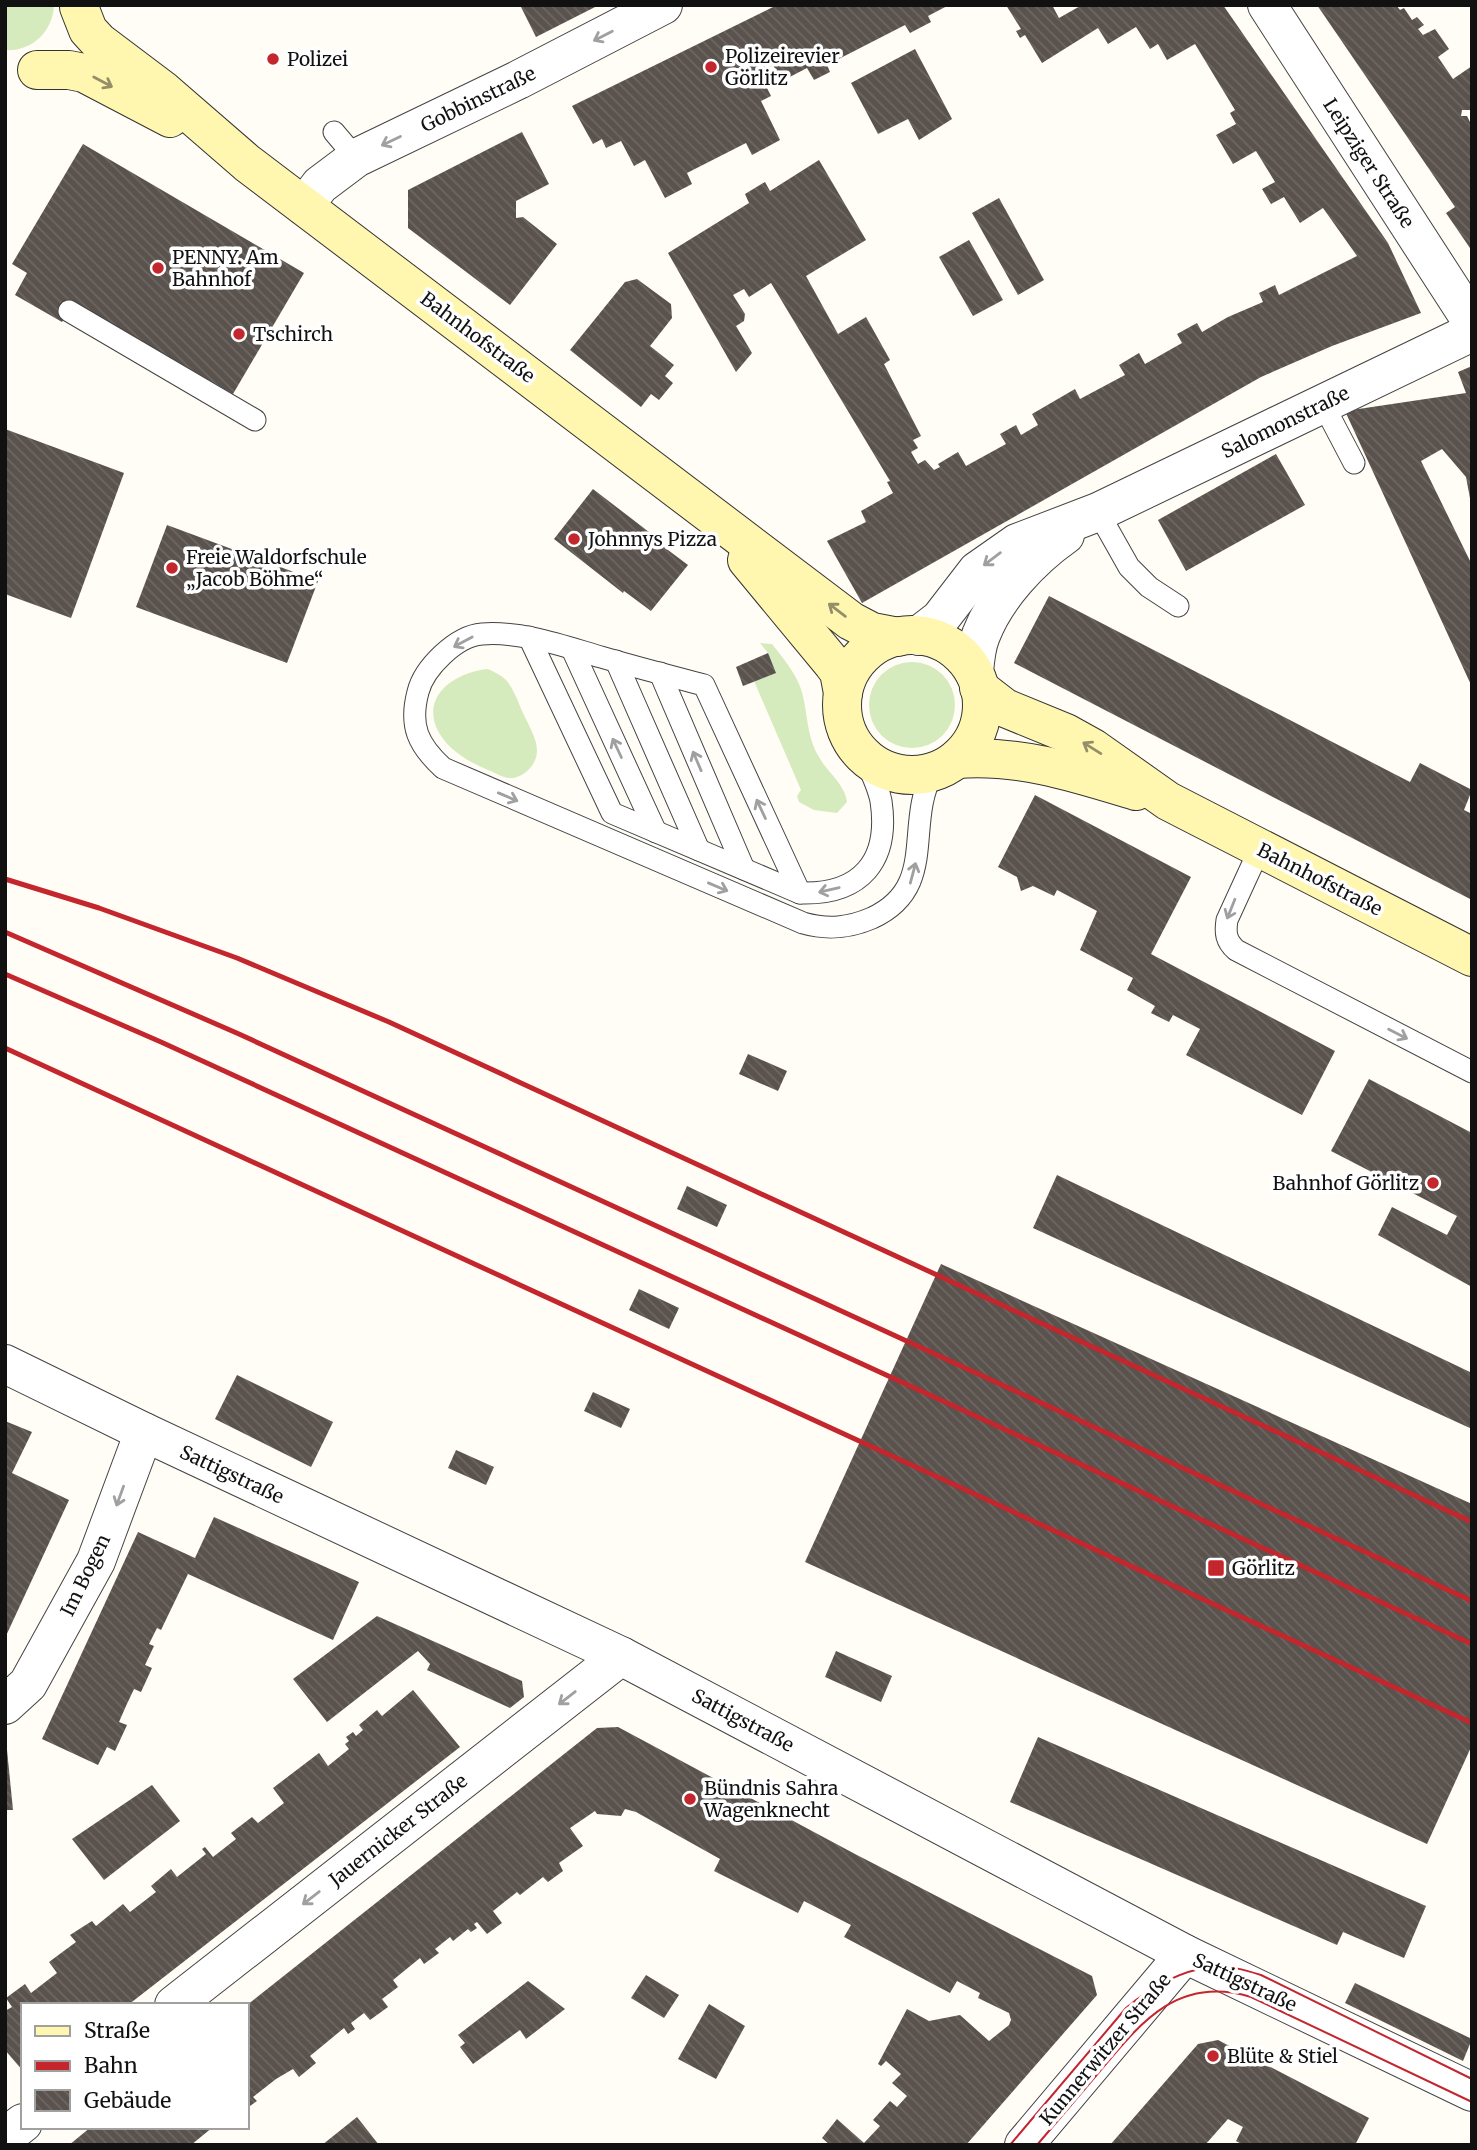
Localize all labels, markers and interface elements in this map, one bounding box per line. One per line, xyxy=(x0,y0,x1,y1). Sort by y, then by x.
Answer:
one-way arrow xyxy=(593,30,614,44)
place label: Polizeirevier Görlitz xyxy=(725,44,840,90)
place label: Polizei xyxy=(287,47,348,71)
marker: Polizei xyxy=(265,51,281,67)
marker: Polizeirevier Görlitz xyxy=(703,59,719,75)
street label: Gobbinstraße xyxy=(417,61,539,137)
one-way arrow xyxy=(92,76,113,90)
street label: Leipziger Straße xyxy=(1318,94,1420,232)
one-way arrow xyxy=(381,135,402,149)
place label: PENNY. Am Bahnhof xyxy=(172,245,279,291)
marker: PENNY. Am Bahnhof xyxy=(150,260,166,276)
street label: Bahnhofstraße xyxy=(416,286,540,388)
place label: Tschirch xyxy=(253,322,334,346)
marker: Tschirch xyxy=(231,326,247,342)
street label: Salomonstraße xyxy=(1217,381,1353,463)
place label: Johnnys Pizza xyxy=(587,527,717,551)
marker: Johnnys Pizza xyxy=(566,531,582,547)
place label: Freie Waldorfschule „Jacob Böhme“ xyxy=(186,545,367,591)
one-way arrow xyxy=(983,552,1002,567)
marker: Freie Waldorfschule „Jacob Böhme“ xyxy=(164,560,180,576)
one-way arrow xyxy=(828,603,847,617)
one-way arrow xyxy=(453,635,474,649)
one-way arrow xyxy=(610,737,623,759)
one-way arrow xyxy=(1082,741,1102,755)
one-way arrow xyxy=(690,751,703,773)
one-way arrow xyxy=(497,792,519,805)
one-way arrow xyxy=(754,799,767,820)
street label: Bahnhofstraße xyxy=(1254,837,1387,921)
one-way arrow xyxy=(907,863,920,885)
one-way arrow xyxy=(706,881,728,894)
one-way arrow xyxy=(818,884,841,898)
one-way arrow xyxy=(1223,898,1236,920)
one-way arrow xyxy=(1387,1027,1408,1041)
place label: Bahnhof Görlitz xyxy=(1273,1171,1419,1195)
marker: Bahnhof Görlitz xyxy=(1425,1175,1441,1191)
street label: Sattigstraße xyxy=(176,1439,288,1509)
one-way arrow xyxy=(113,1485,125,1507)
street label: Im Bogen xyxy=(55,1530,115,1620)
place label: Görlitz xyxy=(1232,1556,1295,1580)
marker: Görlitz xyxy=(1206,1558,1226,1578)
street label: Sattigstraße xyxy=(688,1683,798,1757)
one-way arrow xyxy=(559,1690,577,1705)
street label: Jauernicker Straße xyxy=(323,1768,472,1892)
place label: Bündnis Sahra Wagenknecht xyxy=(703,1776,838,1822)
marker: Bündnis Sahra Wagenknecht xyxy=(682,1791,698,1807)
one-way arrow xyxy=(302,1891,321,1906)
street label: Sattigstraße xyxy=(1189,1947,1301,2017)
street label: Kunnerwitzer Straße xyxy=(1034,1968,1176,2130)
legend xyxy=(21,2003,248,2129)
text: Straße xyxy=(84,2017,150,2044)
place label: Blüte & Stiel xyxy=(1227,2044,1338,2068)
marker: Blüte & Stiel xyxy=(1205,2048,1221,2064)
text: Bahn xyxy=(84,2052,138,2079)
text: Gebäude xyxy=(84,2087,171,2114)

